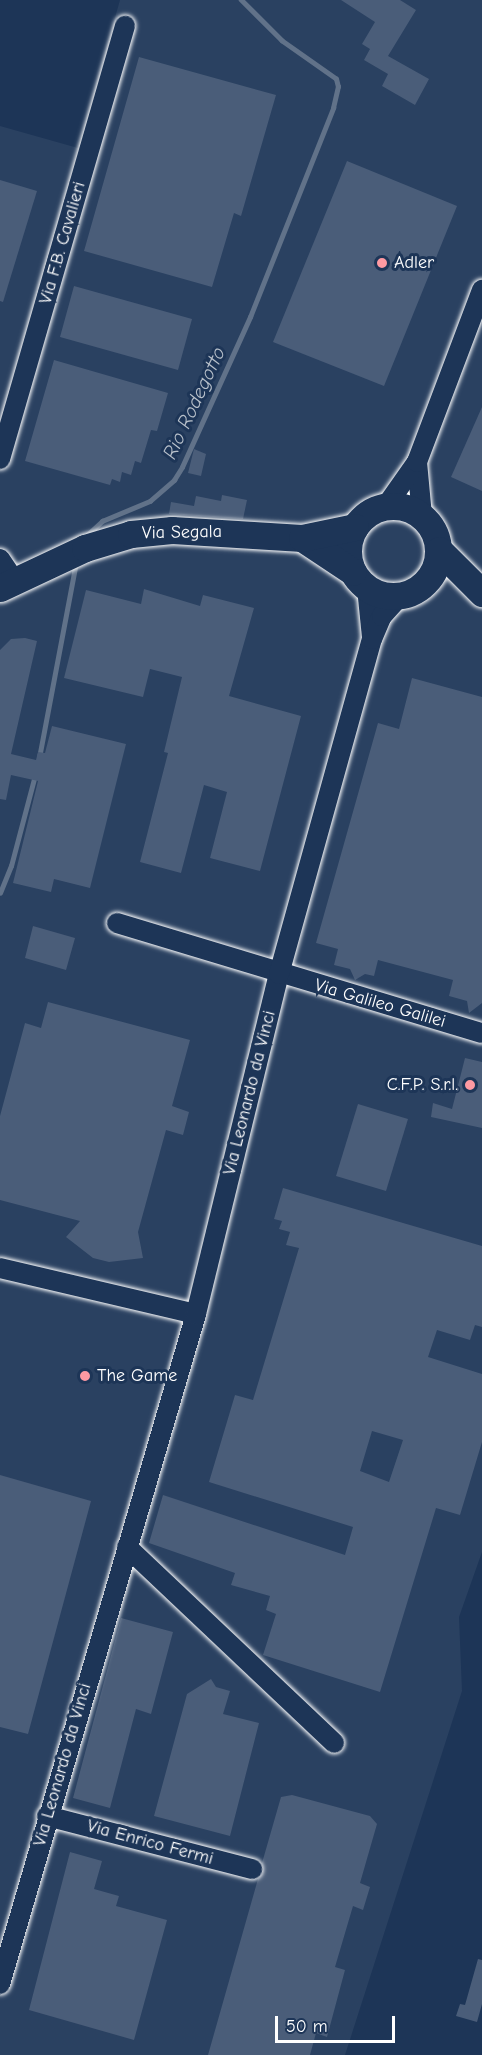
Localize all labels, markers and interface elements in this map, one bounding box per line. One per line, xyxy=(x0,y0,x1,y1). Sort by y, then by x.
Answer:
street label: Via F.B. Cavalieri xyxy=(35,179,91,307)
place label: Adler xyxy=(394,252,434,274)
marker: Adler xyxy=(375,256,389,270)
water label: Rio Rodegotto xyxy=(158,343,230,463)
street label: Via Segala xyxy=(142,522,222,544)
street label: Via Galileo Galilei xyxy=(312,975,448,1033)
street label: Via Leonardo da Vinci xyxy=(219,1009,281,1177)
place label: C.F.P. S.r.l. xyxy=(387,1074,458,1096)
marker: C.F.P. S.r.l. xyxy=(463,1078,477,1092)
place label: The Game xyxy=(97,1365,177,1387)
marker: The Game xyxy=(78,1369,92,1383)
street label: Via Leonardo da Vinci xyxy=(29,1681,97,1849)
street label: Via Enrico Fermi xyxy=(85,1816,215,1870)
scale bar xyxy=(278,2004,398,2042)
text: 50 m xyxy=(286,2016,328,2037)

